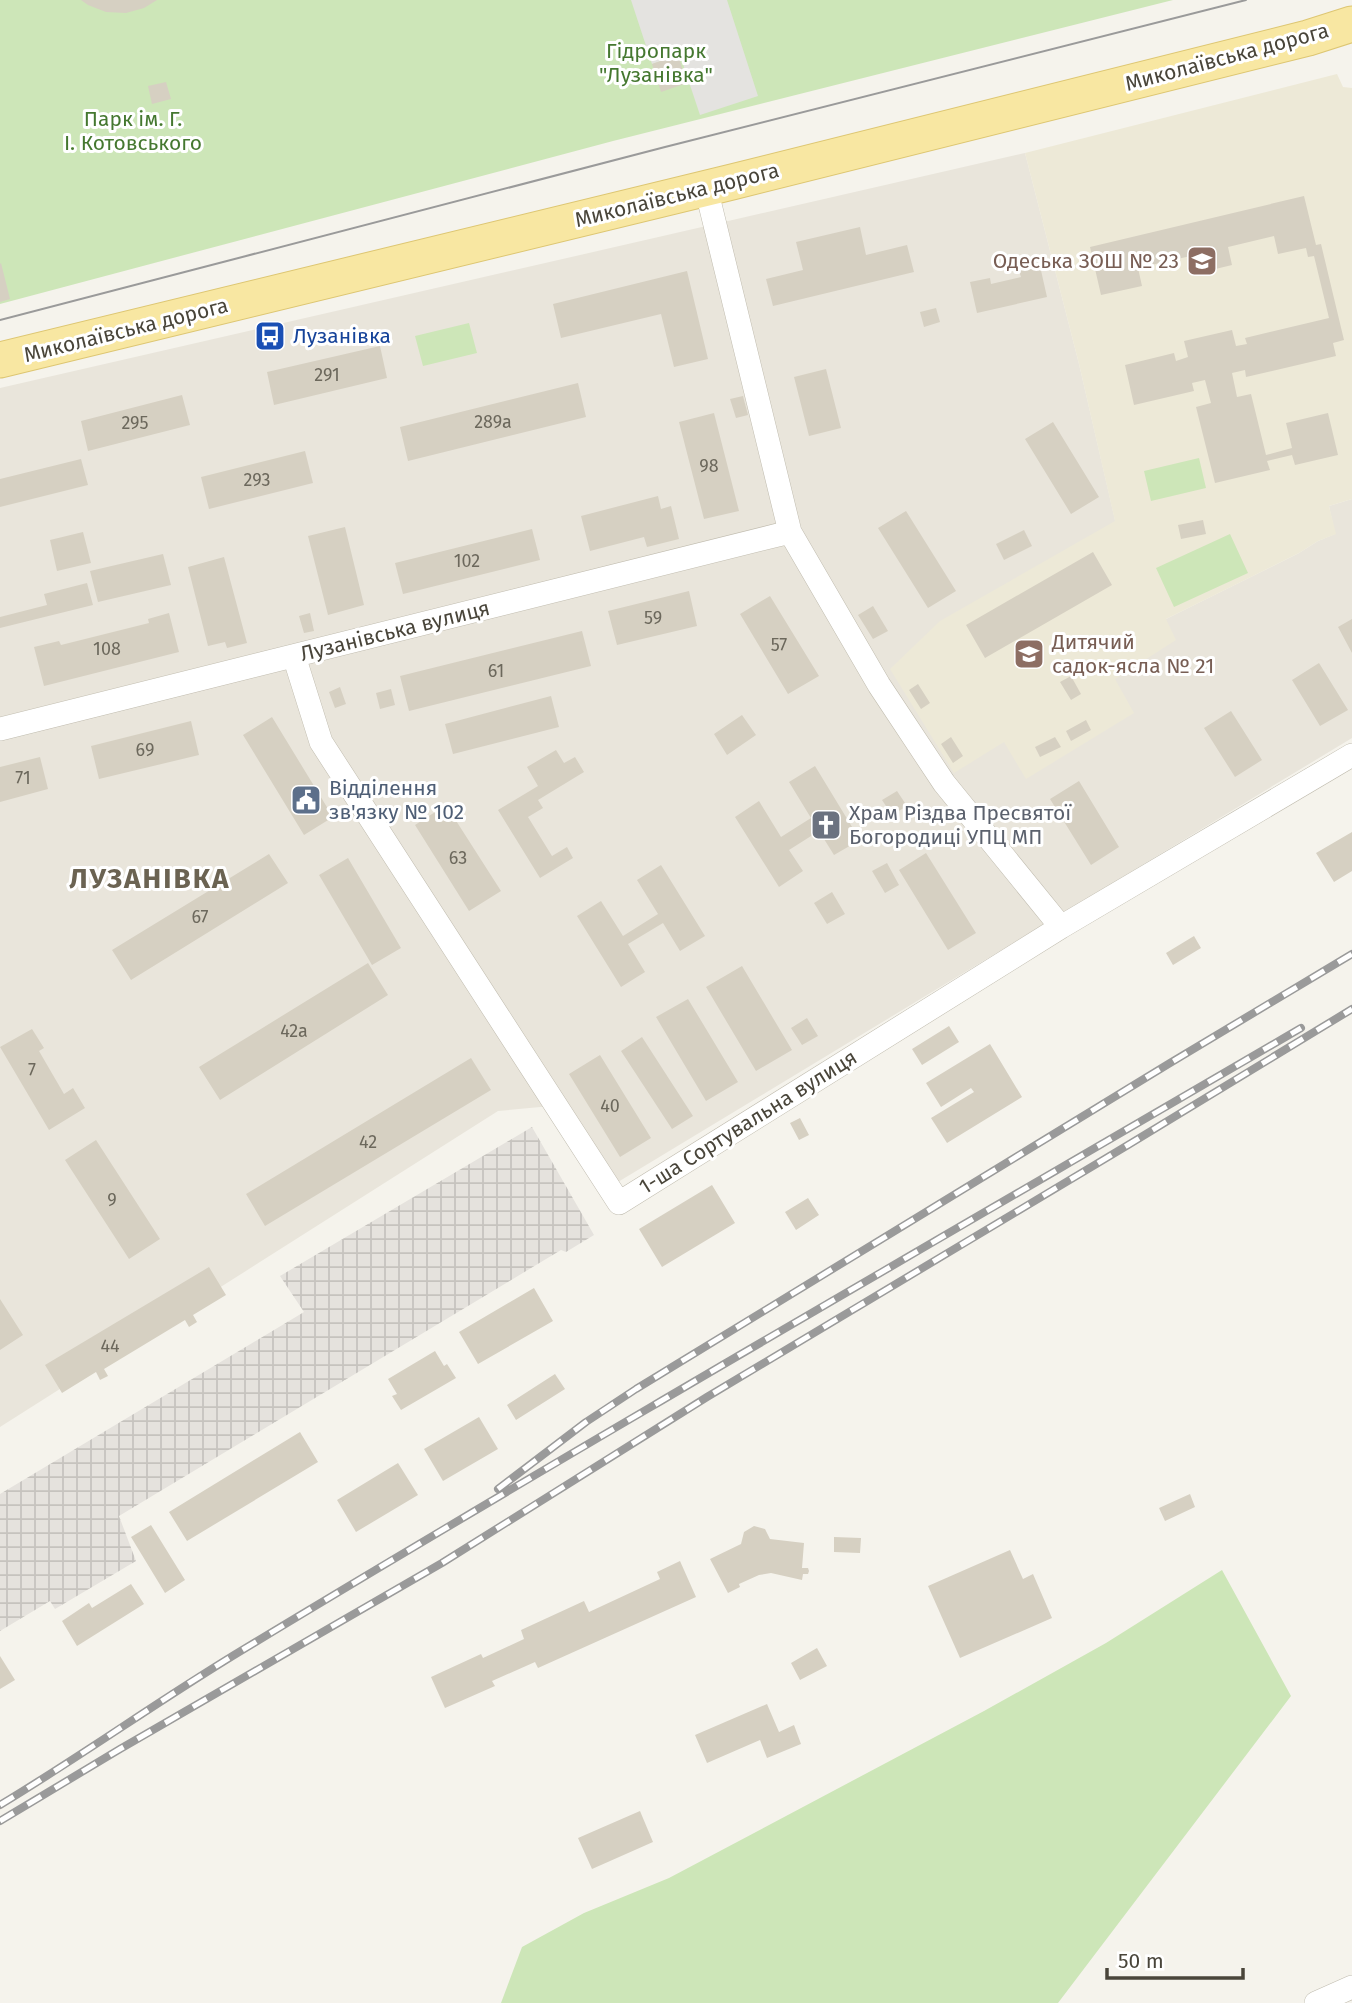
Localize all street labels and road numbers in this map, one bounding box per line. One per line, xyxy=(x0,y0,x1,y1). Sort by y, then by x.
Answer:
street label: Миколаївська дорога xyxy=(1122,17,1332,97)
street label: Миколаївська дорога xyxy=(572,157,782,233)
street label: Миколаївська дорога xyxy=(21,292,231,368)
street label: Лузанівська вулиця xyxy=(298,595,492,667)
street label: 1-ша Сортувальна вулиця xyxy=(634,1044,862,1200)

